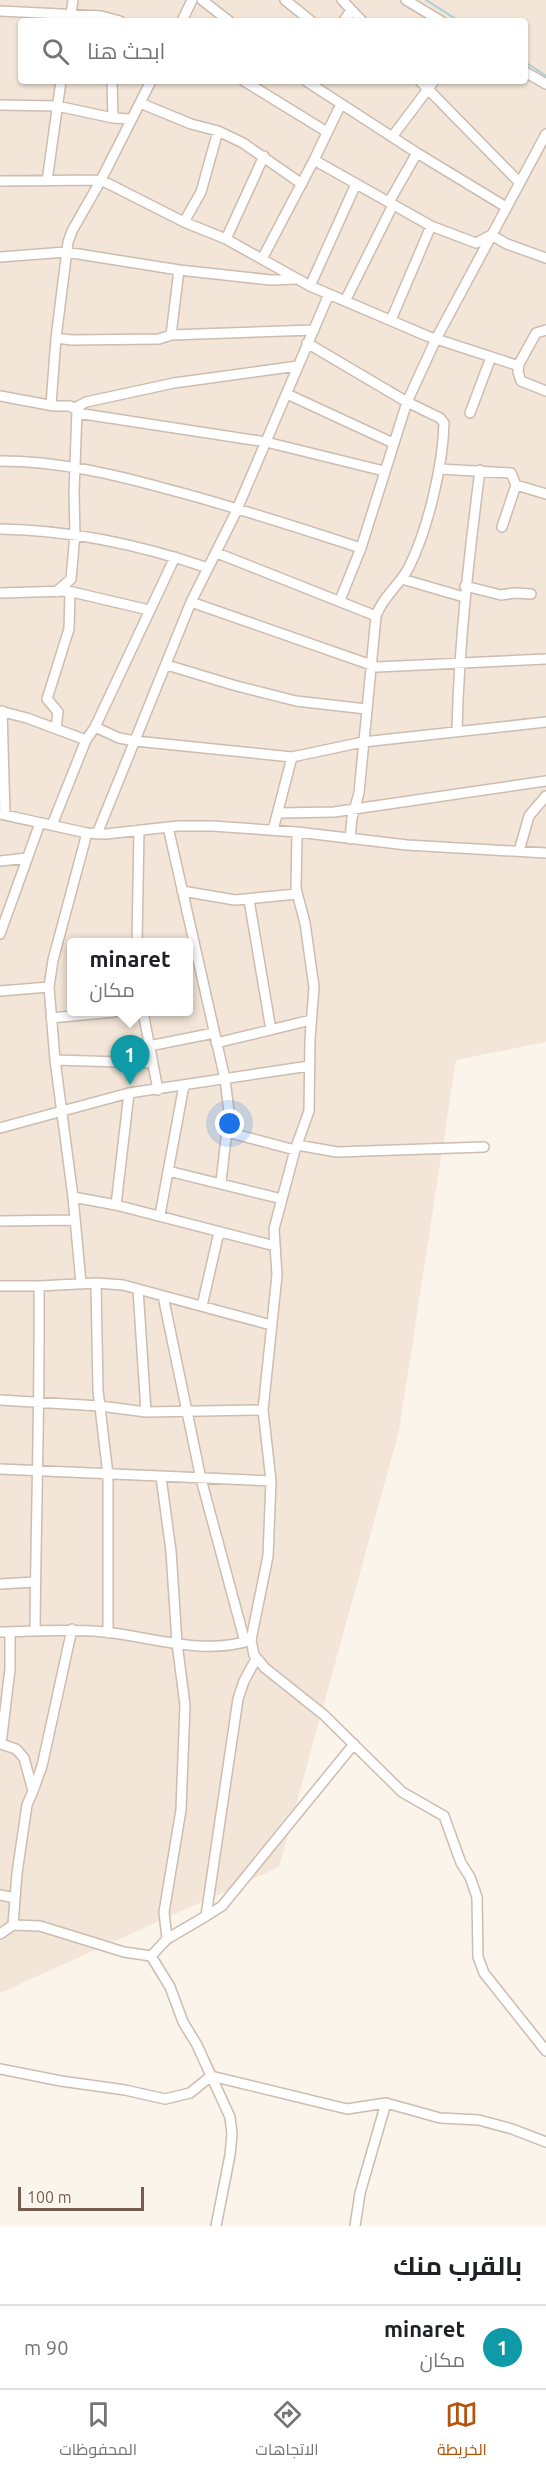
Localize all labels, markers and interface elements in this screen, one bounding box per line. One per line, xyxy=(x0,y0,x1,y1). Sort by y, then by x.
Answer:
search box xyxy=(18,18,528,84)
icon: search xyxy=(39,35,72,68)
text: ابحث هنا xyxy=(87,38,166,63)
popup xyxy=(67,938,193,1016)
text: minaret xyxy=(90,946,170,971)
text: مكان xyxy=(90,978,135,1001)
pin: 1 xyxy=(110,1036,150,1085)
your location xyxy=(215,1109,244,1138)
scale bar xyxy=(18,2184,144,2212)
text: 100 m xyxy=(27,2188,72,2206)
text: بالقرب منك xyxy=(393,2251,522,2280)
text: minaret xyxy=(384,2316,465,2341)
text: 90 m xyxy=(24,2336,68,2359)
text: 1 xyxy=(497,2336,508,2359)
text: مكان xyxy=(420,2348,465,2371)
tab: المحفوظات xyxy=(59,2398,137,2464)
tab: الاتجاهات xyxy=(255,2398,319,2464)
tab: الخريطة xyxy=(437,2398,487,2464)

